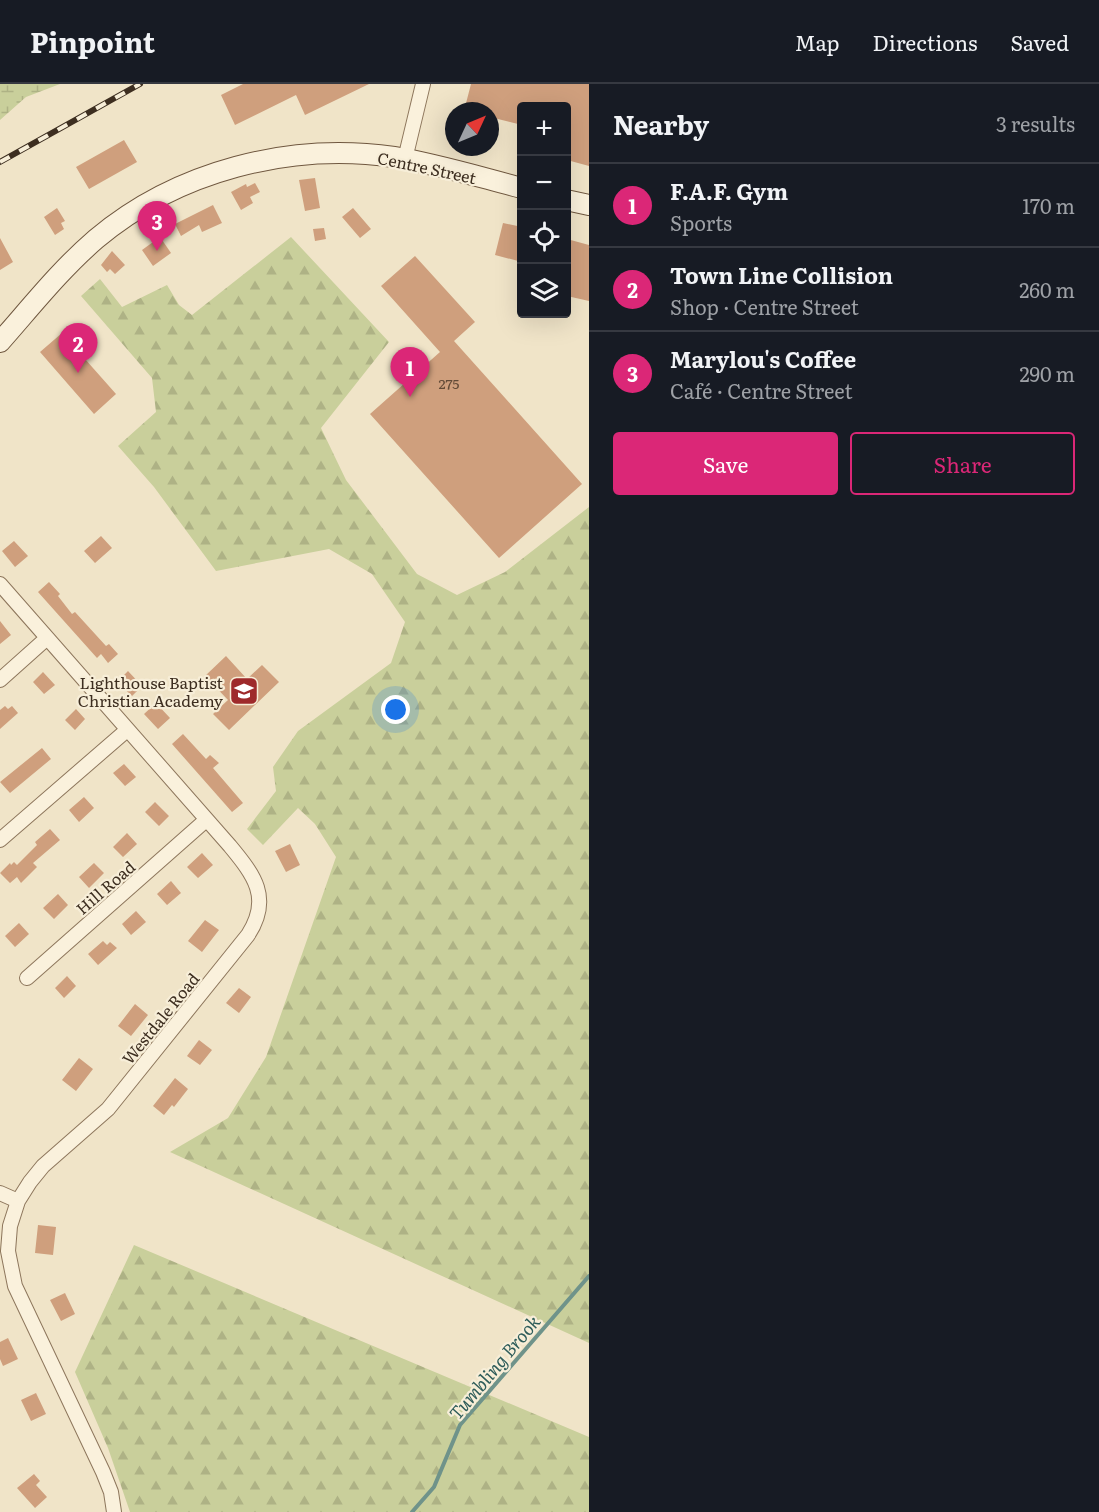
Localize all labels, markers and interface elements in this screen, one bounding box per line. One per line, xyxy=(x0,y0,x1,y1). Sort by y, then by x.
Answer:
text: Pinpoint xyxy=(30,20,155,62)
text: Map xyxy=(795,26,840,57)
text: Directions xyxy=(873,26,978,57)
text: Saved xyxy=(1011,26,1069,57)
north arrow xyxy=(445,102,499,156)
map controls xyxy=(517,102,571,318)
button: + xyxy=(517,102,571,156)
text: Nearby xyxy=(613,104,709,143)
text: 3 results xyxy=(996,108,1075,138)
street label: Centre Street xyxy=(375,145,479,189)
button: − xyxy=(517,156,571,210)
text: F.A.F. Gym xyxy=(670,174,788,207)
text: 1 xyxy=(628,190,637,220)
text: 170 m xyxy=(1022,190,1075,220)
pin: 3 xyxy=(138,202,176,251)
text: Sports xyxy=(670,207,732,237)
button: locate xyxy=(517,210,571,264)
text: Town Line Collision xyxy=(670,258,893,291)
button: layers xyxy=(517,264,571,318)
text: 2 xyxy=(627,274,638,304)
text: 260 m xyxy=(1019,274,1075,304)
text: Shop · Centre Street xyxy=(670,291,859,321)
pin: 2 xyxy=(58,324,98,373)
text: Marylou's Coffee xyxy=(670,342,856,375)
pin: 1 xyxy=(390,348,430,397)
text: 3 xyxy=(627,358,638,388)
text: 290 m xyxy=(1019,358,1075,388)
house number: 275 xyxy=(439,373,459,393)
text: Café · Centre Street xyxy=(670,375,852,405)
button: Save xyxy=(613,432,838,495)
button: Share xyxy=(850,432,1075,495)
place label: Lighthouse Baptist Christian Academy xyxy=(78,670,224,712)
school or university icon: Lighthouse Baptist Christian Academy xyxy=(228,675,260,707)
your location xyxy=(381,695,410,724)
street label: Hill Road xyxy=(70,854,140,920)
street label: Westdale Road xyxy=(116,967,205,1069)
water label: Tumbling Brook xyxy=(442,1309,546,1425)

